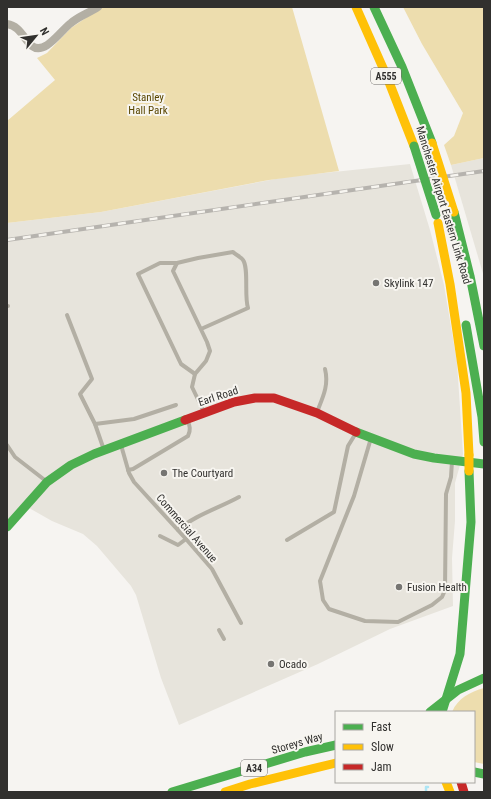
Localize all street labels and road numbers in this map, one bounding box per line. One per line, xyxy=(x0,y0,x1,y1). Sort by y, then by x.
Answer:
road number: A555 xyxy=(371,68,401,84)
street label: Manchester Airport Eastern Link Road xyxy=(413,125,474,286)
street label: Earl Road xyxy=(197,384,240,409)
street label: Commercial Avenue xyxy=(153,491,220,565)
street label: Storeys Way xyxy=(270,730,325,757)
road number: A34 xyxy=(241,760,267,776)

